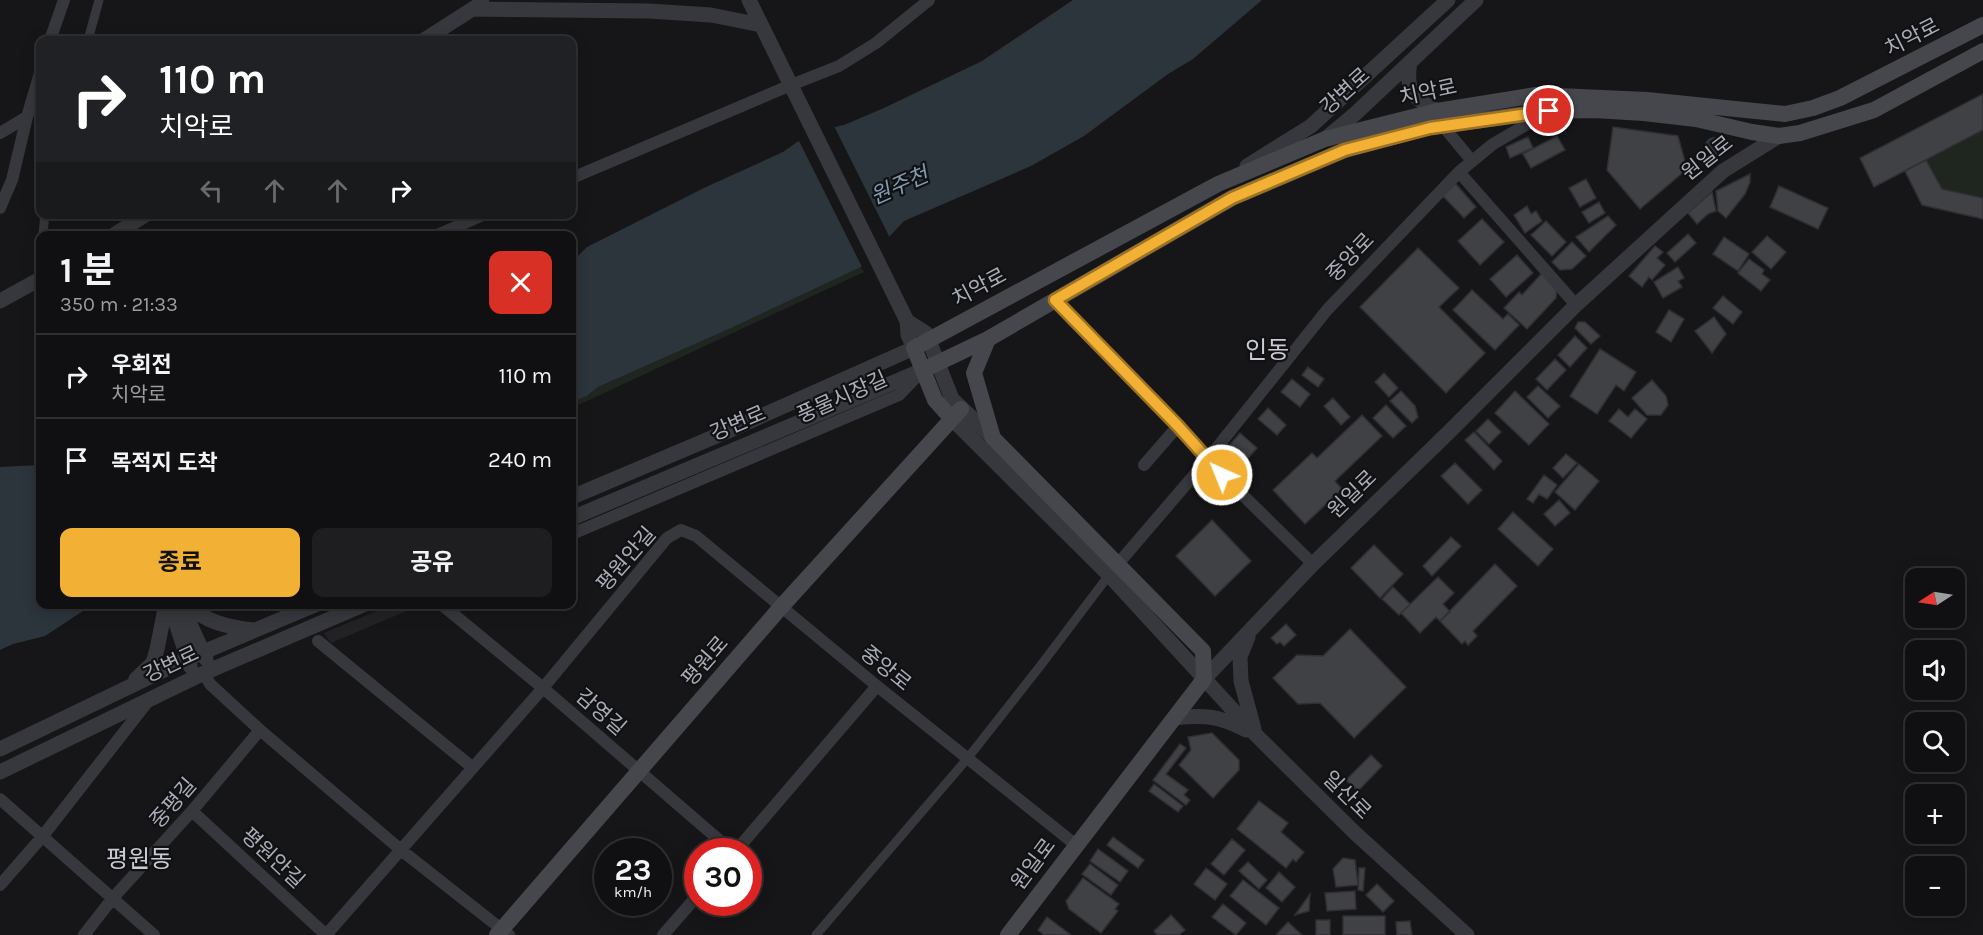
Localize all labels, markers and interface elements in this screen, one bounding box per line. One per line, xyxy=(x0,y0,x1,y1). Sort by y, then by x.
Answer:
street label: 치악로 xyxy=(1881,13,1943,61)
text: 110 m xyxy=(159,54,266,104)
icon: right xyxy=(60,60,138,138)
street label: 강변로 xyxy=(1315,63,1375,119)
street label: 치악로 xyxy=(1397,74,1459,110)
pin xyxy=(1523,85,1574,136)
icon: arrive xyxy=(1532,94,1565,127)
text: 치악로 xyxy=(159,111,234,143)
street label: 원일로 xyxy=(1677,131,1737,185)
water label: 원주천 xyxy=(866,161,935,210)
icon: left xyxy=(195,174,228,207)
icon: ahead xyxy=(258,174,291,207)
icon: ahead xyxy=(321,174,354,207)
icon: right xyxy=(384,174,417,207)
street label: 중앙로 xyxy=(1321,228,1379,286)
text: 1 분 xyxy=(60,249,115,291)
button: close xyxy=(489,251,552,314)
street label: 치악로 xyxy=(948,263,1010,311)
text: 350 m · 21:33 xyxy=(60,293,178,316)
district label: 인동 xyxy=(1245,336,1289,364)
text: 우회전 xyxy=(111,352,172,378)
icon: right xyxy=(60,360,93,393)
text: 110 m xyxy=(499,363,552,389)
street label: 풍물시장길 xyxy=(793,366,891,428)
text: 치악로 xyxy=(111,383,166,406)
street label: 강변로 xyxy=(707,401,769,445)
position arrow xyxy=(1190,443,1254,507)
icon: arrive xyxy=(60,444,93,477)
text: 240 m xyxy=(488,447,552,473)
text: 목적지 도착 xyxy=(111,450,218,476)
street label: 원일로 xyxy=(1323,465,1381,523)
street label: 평원안길 xyxy=(592,522,660,596)
button: 종료 xyxy=(60,528,300,597)
button: 공유 xyxy=(312,528,552,597)
north arrow xyxy=(1905,568,1965,628)
map controls xyxy=(1905,568,1965,916)
street label: 평원로 xyxy=(677,631,733,691)
street label: 중앙로 xyxy=(856,640,916,696)
button: sound xyxy=(1905,640,1965,700)
street label: 강변로 xyxy=(140,641,202,687)
street label: 감영길 xyxy=(571,684,631,740)
button: search xyxy=(1905,712,1965,772)
street label: 일산로 xyxy=(1318,766,1376,824)
street label: 중평길 xyxy=(145,773,201,833)
button: + xyxy=(1905,784,1965,844)
street label: 평원안길 xyxy=(237,823,309,893)
street label: 원일로 xyxy=(1006,834,1060,894)
speed limit sign: 30 xyxy=(684,838,762,916)
district label: 평원동 xyxy=(106,845,172,873)
text: 23 xyxy=(615,852,651,888)
button: − xyxy=(1905,856,1965,916)
text: km/h xyxy=(614,883,652,901)

